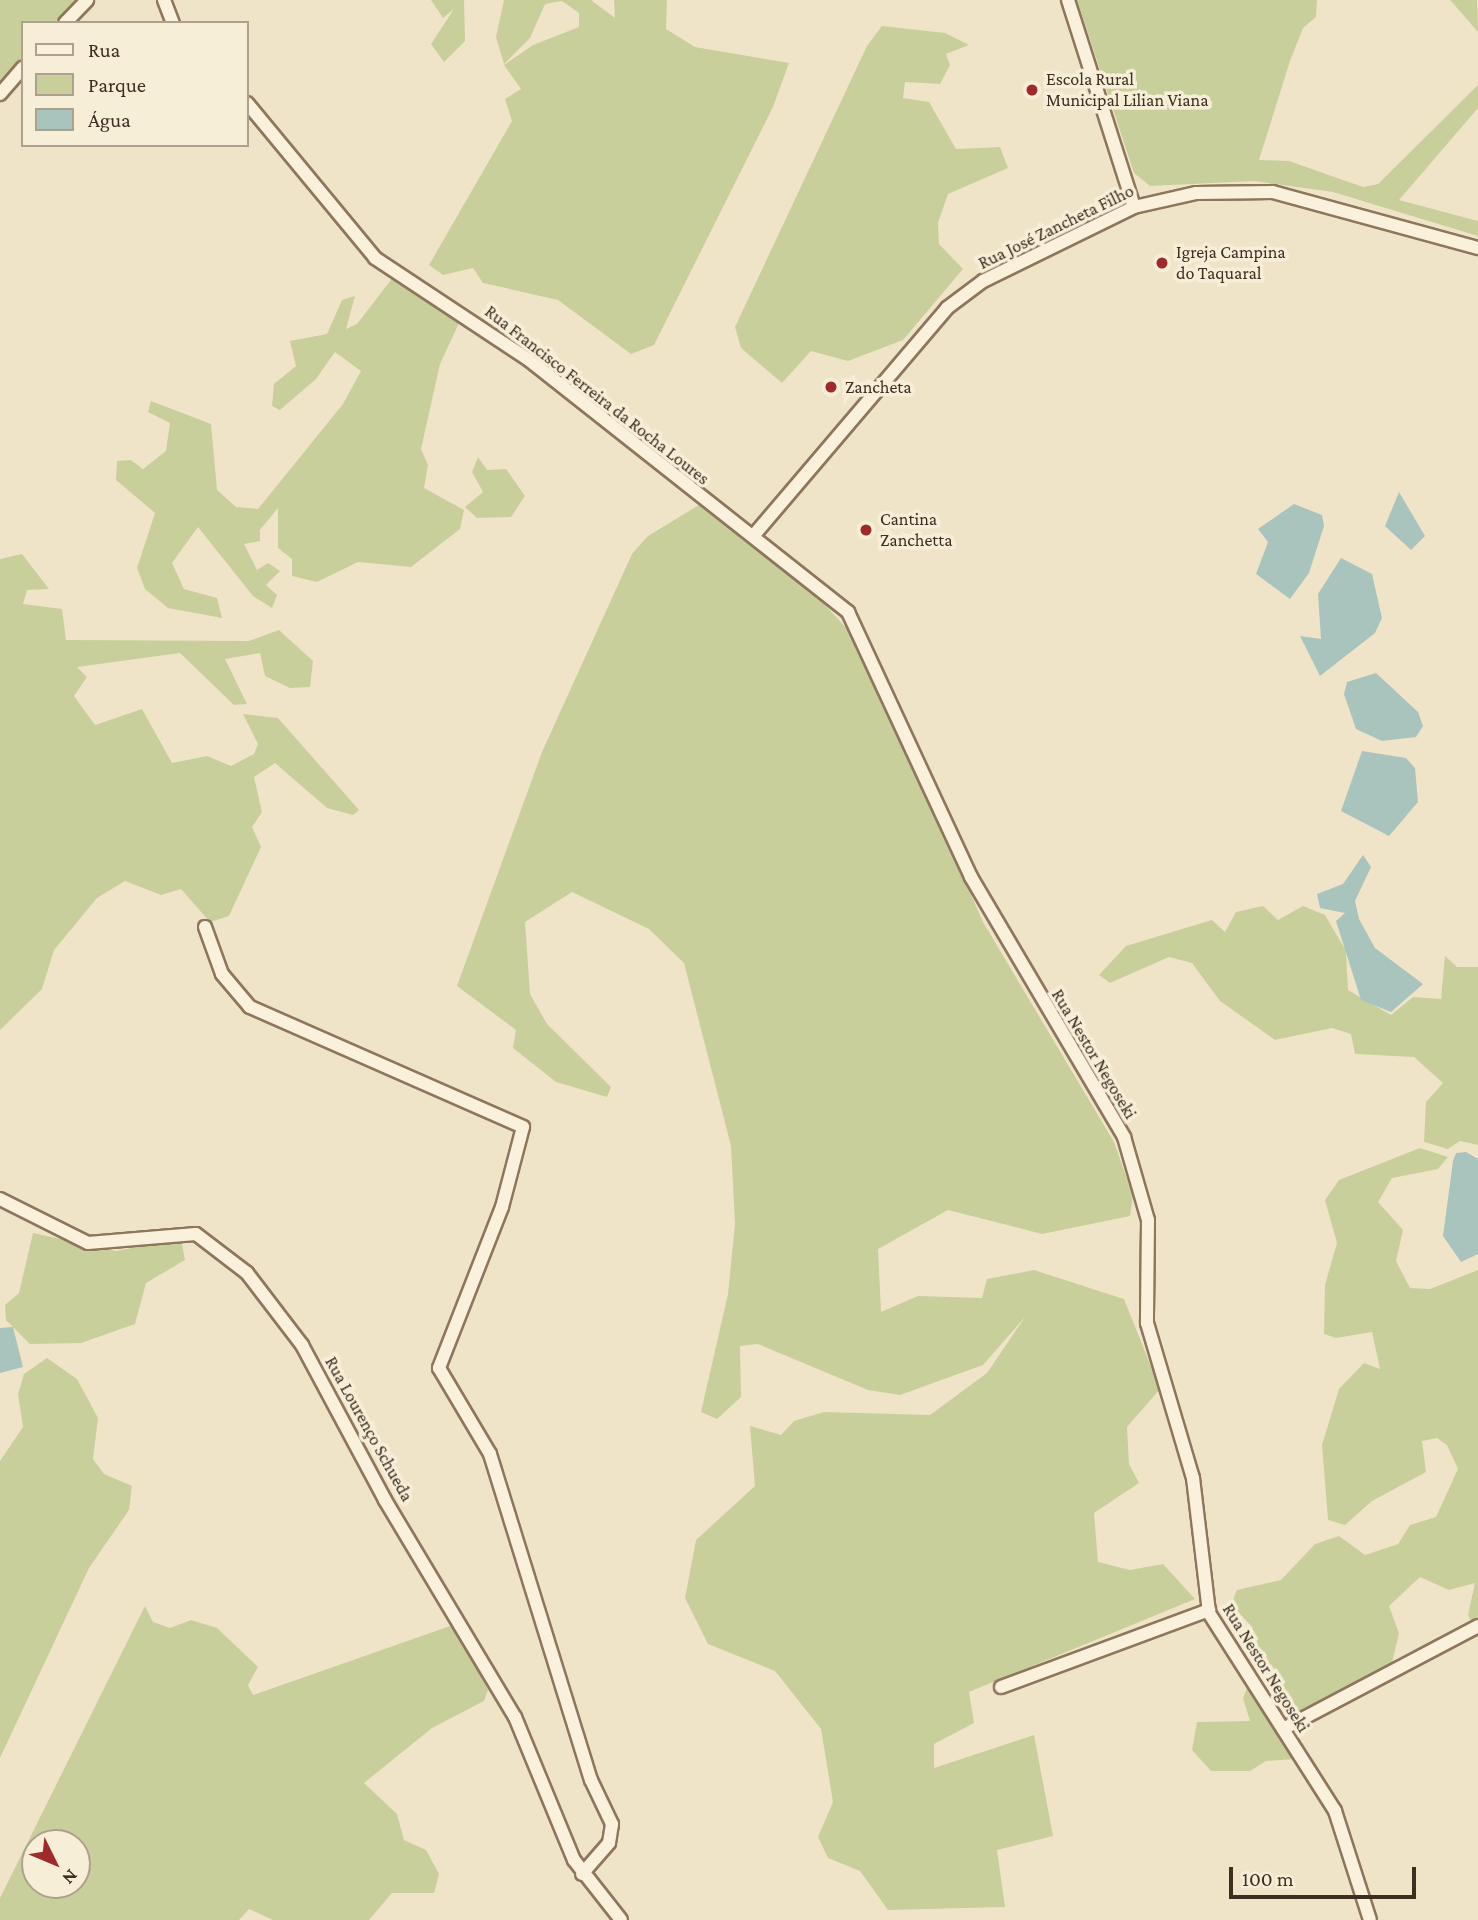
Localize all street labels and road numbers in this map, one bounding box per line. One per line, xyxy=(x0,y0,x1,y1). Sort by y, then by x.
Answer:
street label: Rua José Zancheta Filho xyxy=(975,180,1137,274)
street label: Rua Francisco Ferreira da Rocha Loures xyxy=(480,301,714,489)
street label: Rua Nestor Negoseki xyxy=(1047,985,1141,1123)
street label: Rua Lourenço Schueda xyxy=(320,1353,418,1505)
street label: Rua Nestor Negoseki xyxy=(1218,1600,1314,1736)

